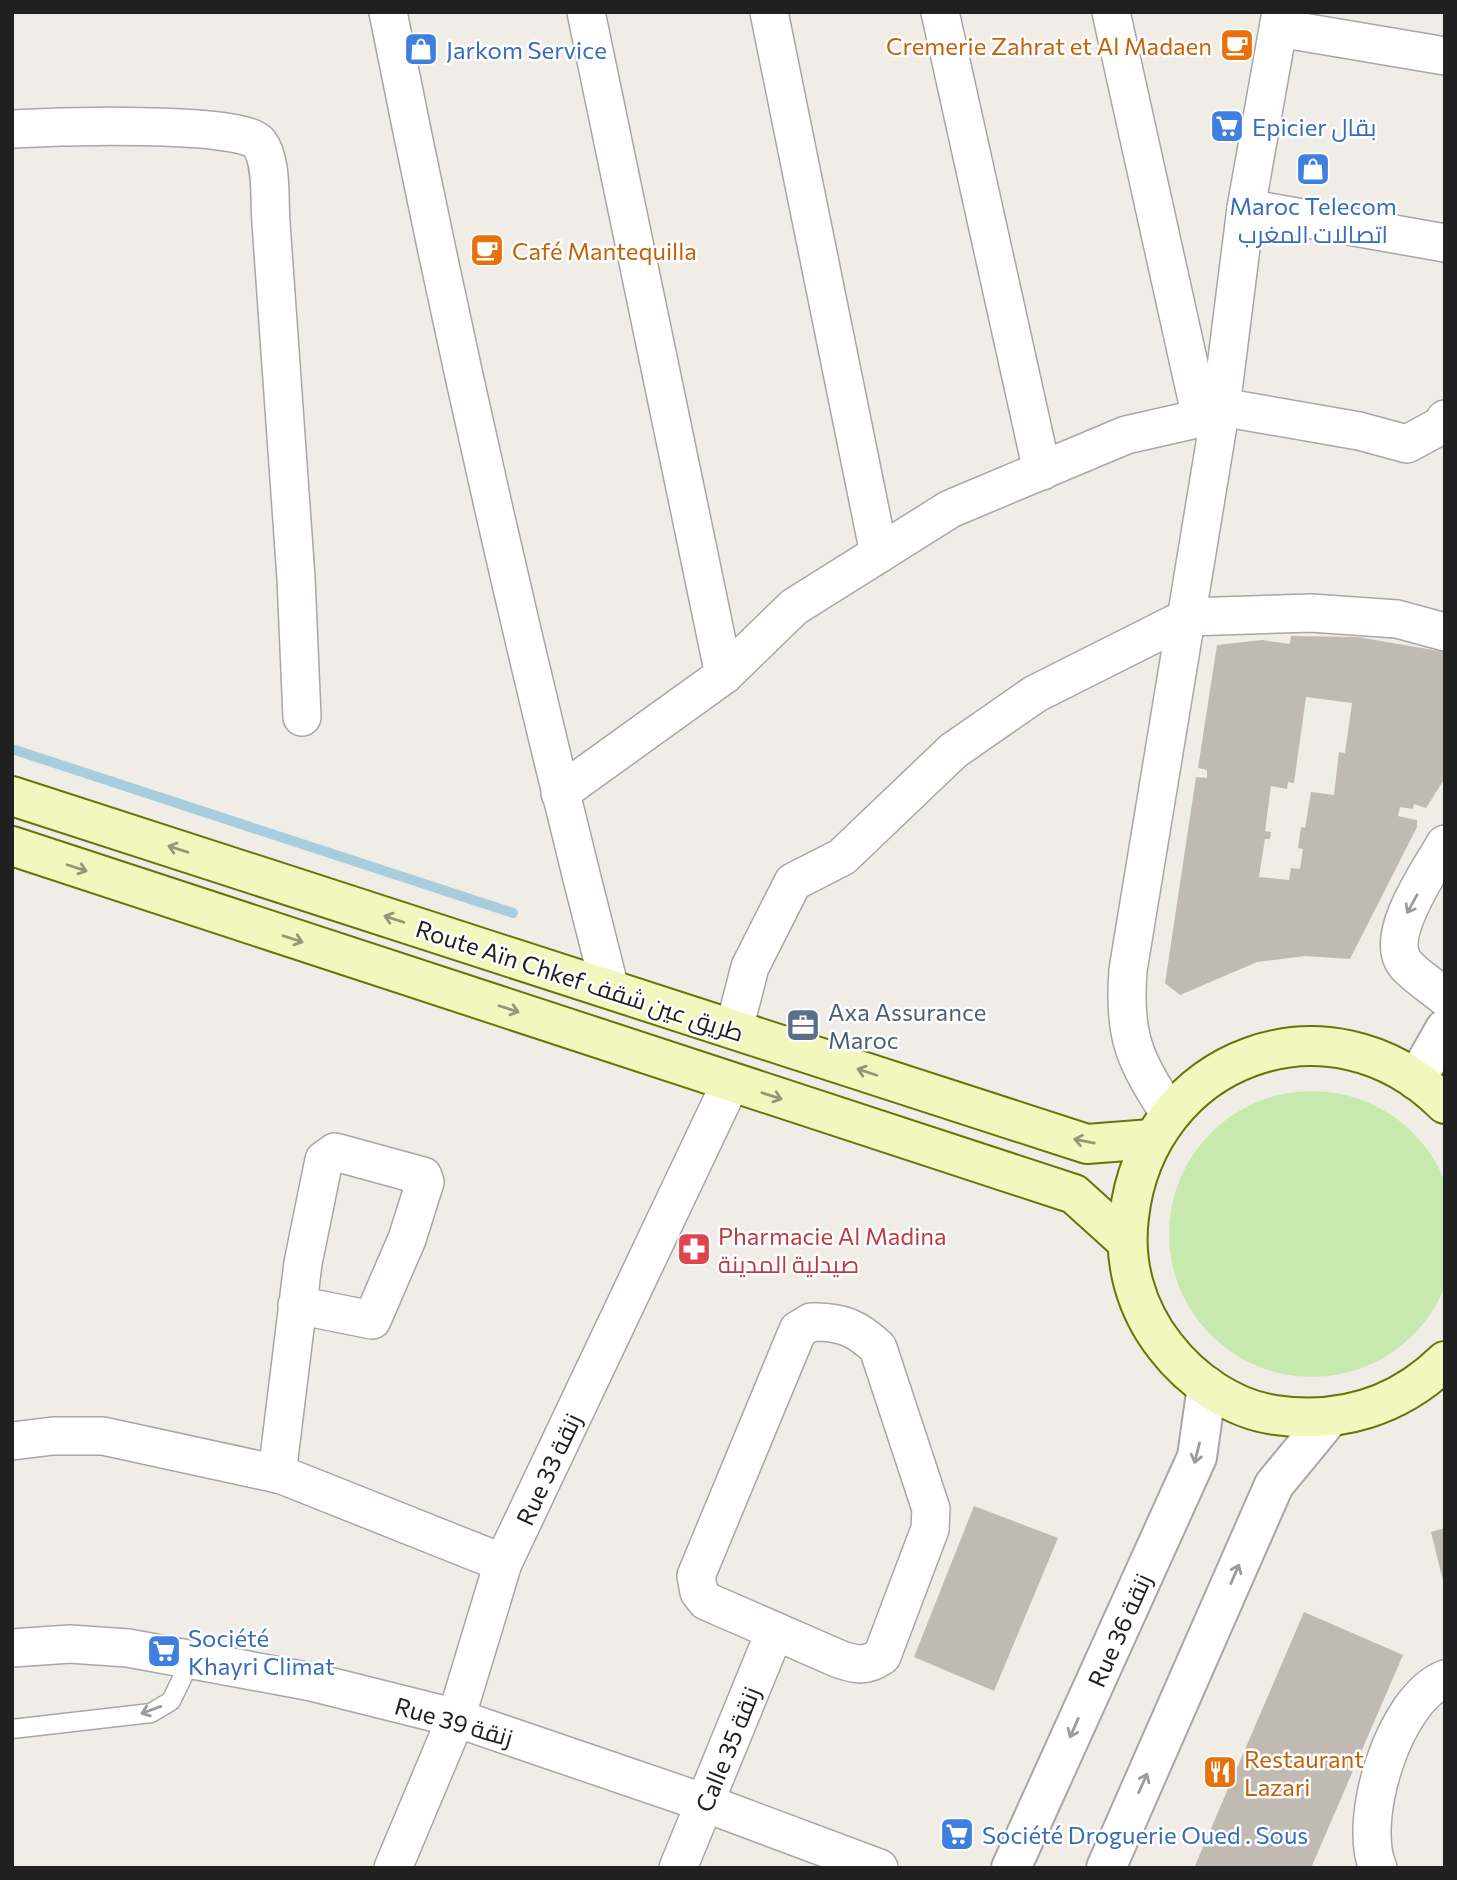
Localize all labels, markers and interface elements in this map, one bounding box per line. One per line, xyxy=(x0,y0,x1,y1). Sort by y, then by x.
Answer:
cafe icon: Cremerie Zahrat et Al Madaen xyxy=(1218,26,1256,64)
shop icon: Jarkom Service xyxy=(402,30,440,68)
place label: Cremerie Zahrat et Al Madaen xyxy=(886,31,1212,60)
place label: Jarkom Service xyxy=(446,35,607,64)
supermarket icon: Epicier بقال xyxy=(1208,107,1246,145)
place label: Epicier بقال xyxy=(1252,112,1376,142)
shop icon: Maroc Telecom اتصالات المغرب xyxy=(1294,150,1332,188)
place label: Maroc Telecom اتصالات المغرب xyxy=(1229,191,1397,248)
cafe icon: Café Mantequilla xyxy=(468,231,506,269)
place label: Café Mantequilla xyxy=(512,236,697,265)
one-way arrow xyxy=(167,842,189,855)
one-way arrow xyxy=(66,862,88,875)
one-way arrow xyxy=(1405,893,1419,913)
one-way arrow xyxy=(384,912,406,924)
street label: Route Aïn Chkef طريق عين شقف xyxy=(412,913,748,1049)
one-way arrow xyxy=(282,933,304,946)
place label: Axa Assurance Maroc xyxy=(828,997,986,1054)
one-way arrow xyxy=(498,1004,520,1017)
office icon: Axa Assurance Maroc xyxy=(784,1006,822,1044)
one-way arrow xyxy=(856,1065,878,1078)
one-way arrow xyxy=(761,1090,783,1103)
one-way arrow xyxy=(1073,1134,1095,1147)
place label: Pharmacie Al Madina صيدلية المدينة xyxy=(718,1221,947,1278)
pharmacy icon: Pharmacie Al Madina صيدلية المدينة xyxy=(675,1230,713,1268)
street label: Rue 33 زنقة xyxy=(509,1408,587,1530)
one-way arrow xyxy=(1189,1442,1202,1464)
one-way arrow xyxy=(1229,1564,1242,1586)
street label: Rue 36 زنقة xyxy=(1081,1569,1157,1691)
place label: Société Khayri Climat xyxy=(188,1623,335,1680)
supermarket icon: Société Khayri Climat xyxy=(145,1632,183,1670)
street label: Calle 35 زنقة xyxy=(689,1682,765,1816)
street label: Rue 39 زنقة xyxy=(392,1690,516,1752)
one-way arrow xyxy=(141,1705,162,1717)
one-way arrow xyxy=(1067,1717,1080,1738)
place label: Restaurant Lazari xyxy=(1244,1744,1364,1801)
restaurant icon: Restaurant Lazari xyxy=(1201,1753,1239,1791)
one-way arrow xyxy=(1138,1773,1151,1794)
supermarket icon: Société Droguerie Oued . Sous xyxy=(938,1815,976,1853)
place label: Société Droguerie Oued . Sous xyxy=(982,1820,1308,1849)

